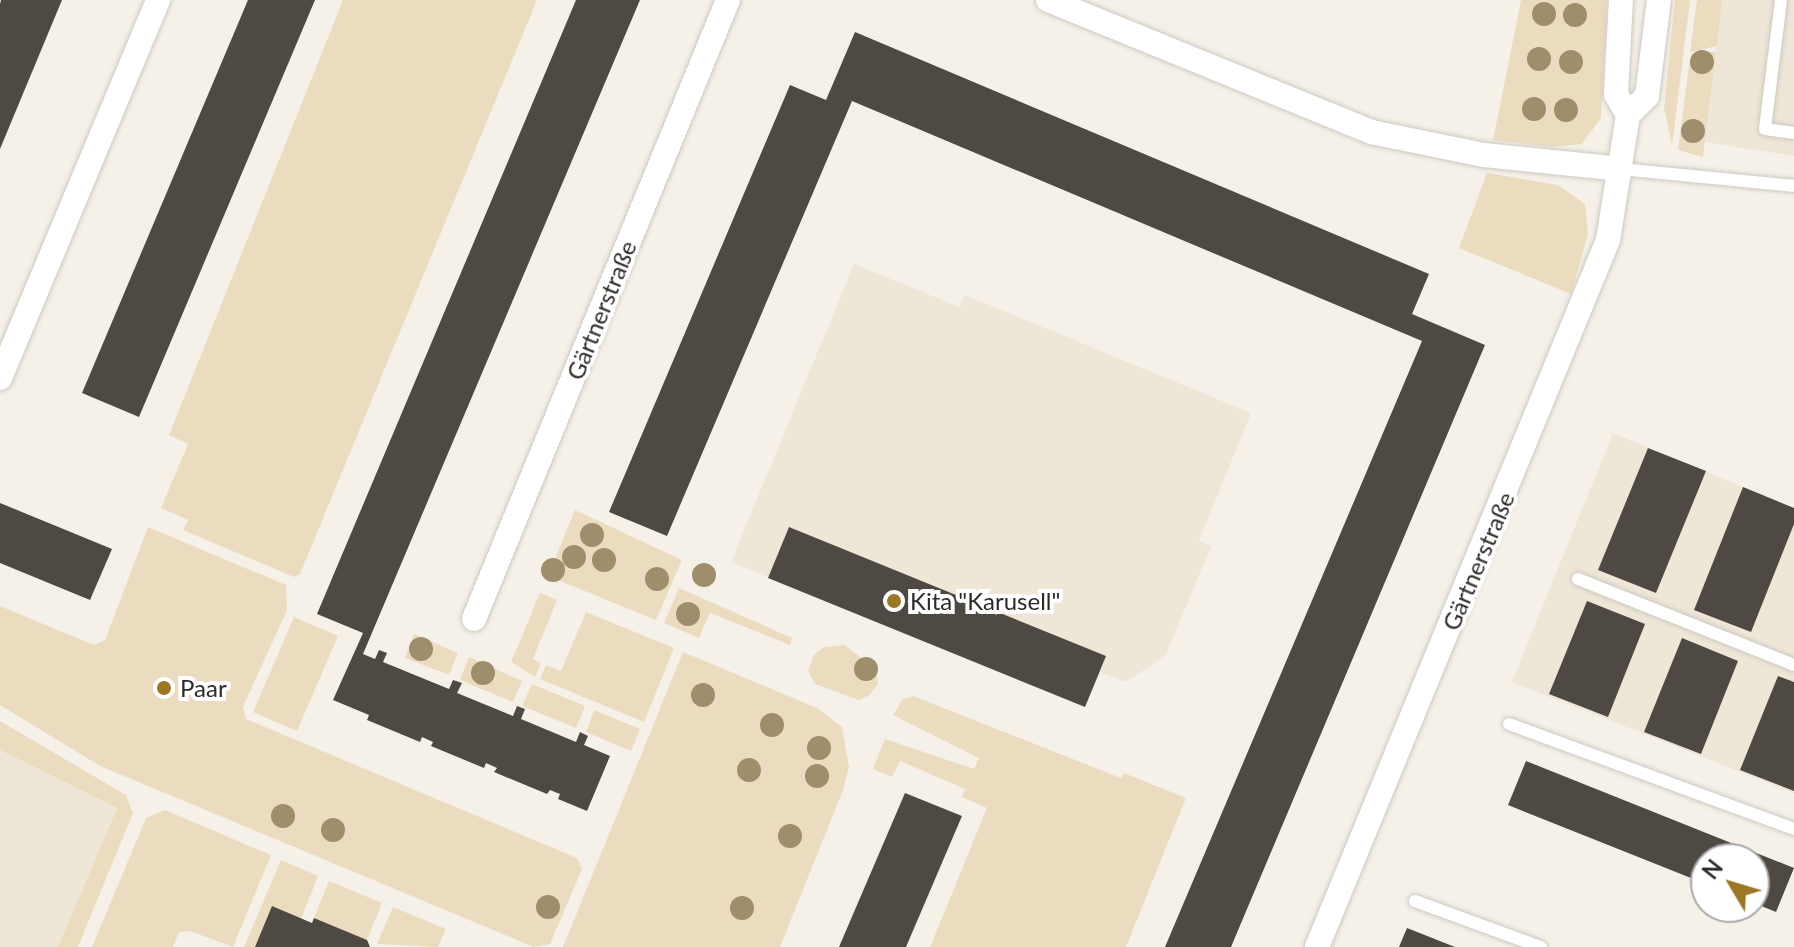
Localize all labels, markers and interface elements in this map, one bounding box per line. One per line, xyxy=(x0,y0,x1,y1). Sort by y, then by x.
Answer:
street label: Gärtnerstraße xyxy=(560,236,642,384)
street label: Gärtnerstraße xyxy=(1436,487,1520,635)
place label: Kita "Karusell" xyxy=(910,587,1060,615)
marker: Kita "Karusell" xyxy=(885,592,903,610)
place label: Paar xyxy=(180,674,227,702)
marker: Paar xyxy=(155,679,173,697)
north arrow xyxy=(1690,843,1770,923)
text: N xyxy=(1696,854,1728,884)

